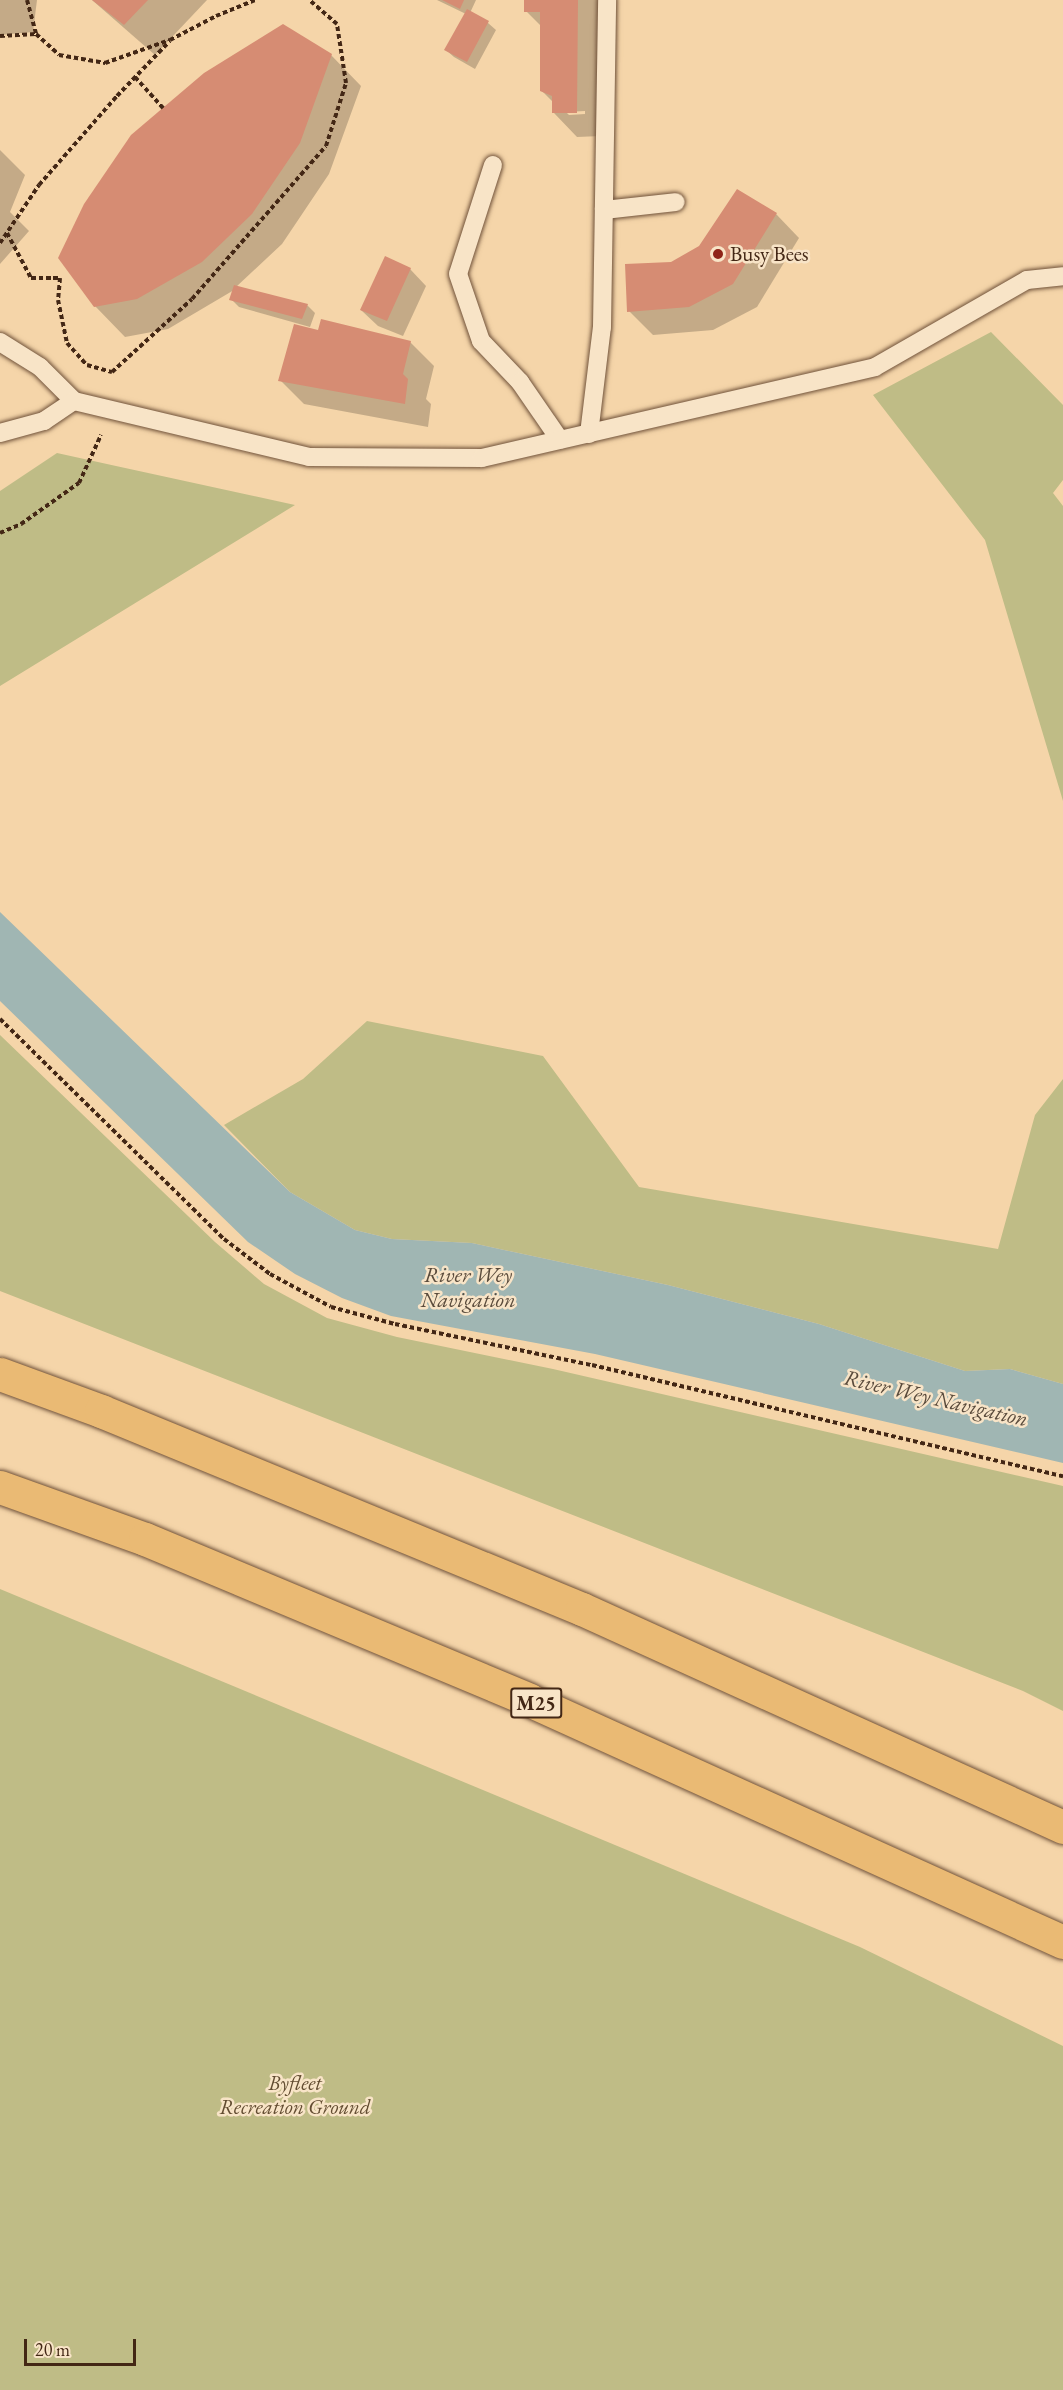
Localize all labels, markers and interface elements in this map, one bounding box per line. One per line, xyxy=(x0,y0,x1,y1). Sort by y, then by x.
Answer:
place label: Busy Bees xyxy=(730,241,809,267)
marker: Busy Bees xyxy=(711,247,725,261)
water label: River Wey Navigation xyxy=(420,1261,516,1312)
water label: River Wey Navigation xyxy=(842,1364,1030,1432)
road number: M25 xyxy=(509,1686,563,1720)
park label: Byfleet Recreation Ground xyxy=(219,2070,371,2120)
scale bar xyxy=(27,2327,140,2365)
text: 20 m xyxy=(35,2338,70,2361)

